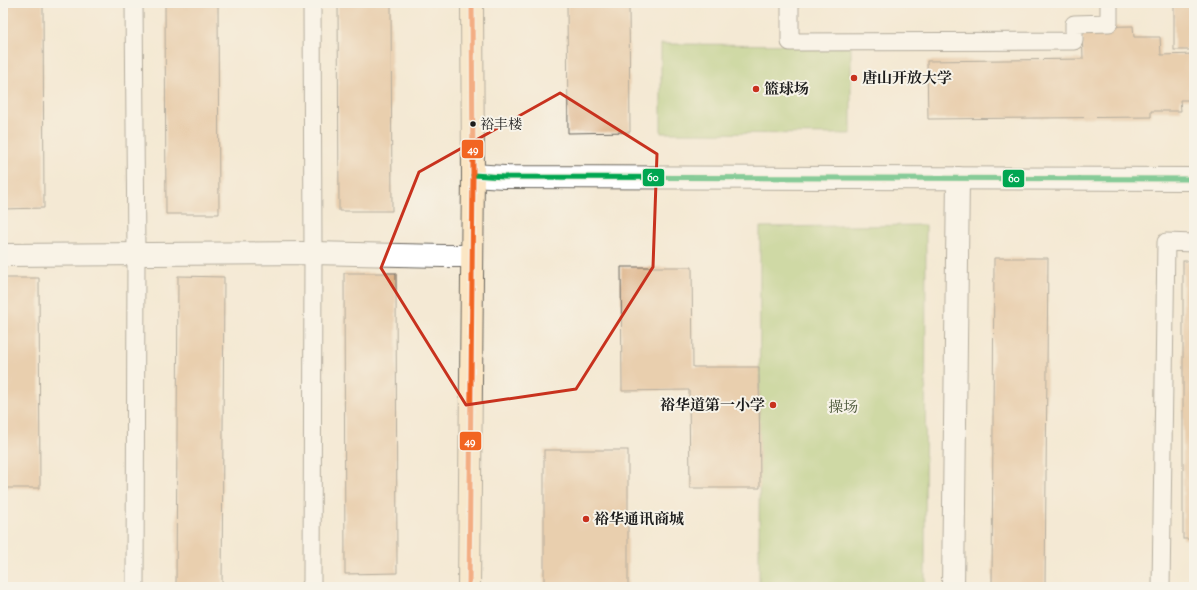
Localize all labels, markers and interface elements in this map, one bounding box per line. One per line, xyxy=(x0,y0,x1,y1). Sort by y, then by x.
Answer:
place label: 唐山开放大学 xyxy=(862,69,952,90)
marker: 唐山开放大学 xyxy=(849,73,859,83)
place label: 篮球场 xyxy=(764,80,809,101)
marker: 篮球场 xyxy=(751,84,761,94)
place label: 裕丰楼 xyxy=(480,116,522,136)
marker: 裕丰楼 xyxy=(468,119,478,129)
line badge: 49 xyxy=(461,139,484,159)
text: 49 xyxy=(467,142,479,158)
line badge: 60 xyxy=(642,168,665,187)
line badge: 60 xyxy=(1002,169,1025,188)
text: 60 xyxy=(647,170,659,186)
text: 60 xyxy=(1008,171,1020,187)
place label: 裕华道第一小学 xyxy=(660,396,765,417)
park label: 操场 xyxy=(828,398,858,419)
marker: 裕华道第一小学 xyxy=(768,400,778,410)
line badge: 49 xyxy=(459,431,482,451)
text: 49 xyxy=(464,434,476,450)
place label: 裕华通讯商城 xyxy=(594,510,684,531)
marker: 裕华通讯商城 xyxy=(581,514,591,524)

